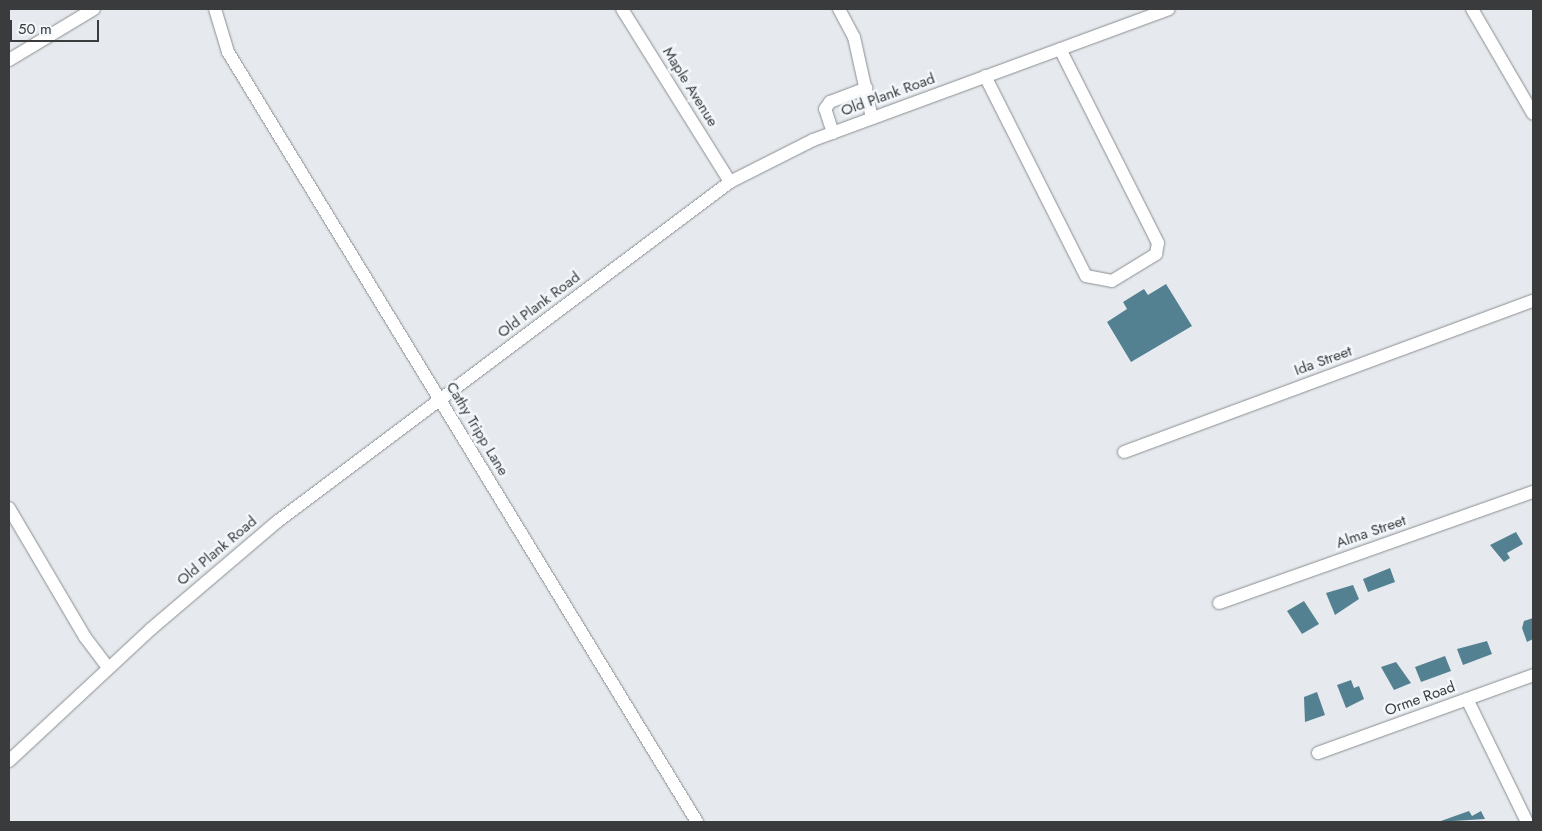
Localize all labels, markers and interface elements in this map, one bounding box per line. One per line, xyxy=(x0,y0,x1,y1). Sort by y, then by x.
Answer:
scale bar xyxy=(12,10,101,42)
text: 50 m xyxy=(18,18,52,40)
street label: Maple Avenue xyxy=(658,44,722,130)
street label: Old Plank Road xyxy=(839,70,937,120)
street label: Old Plank Road xyxy=(494,268,584,342)
street label: Ida Street xyxy=(1292,342,1354,380)
street label: Cathy Tripp Lane xyxy=(442,379,512,479)
street label: Old Plank Road xyxy=(173,512,261,590)
street label: Alma Street xyxy=(1334,512,1408,552)
street label: Orme Road xyxy=(1382,678,1458,720)

